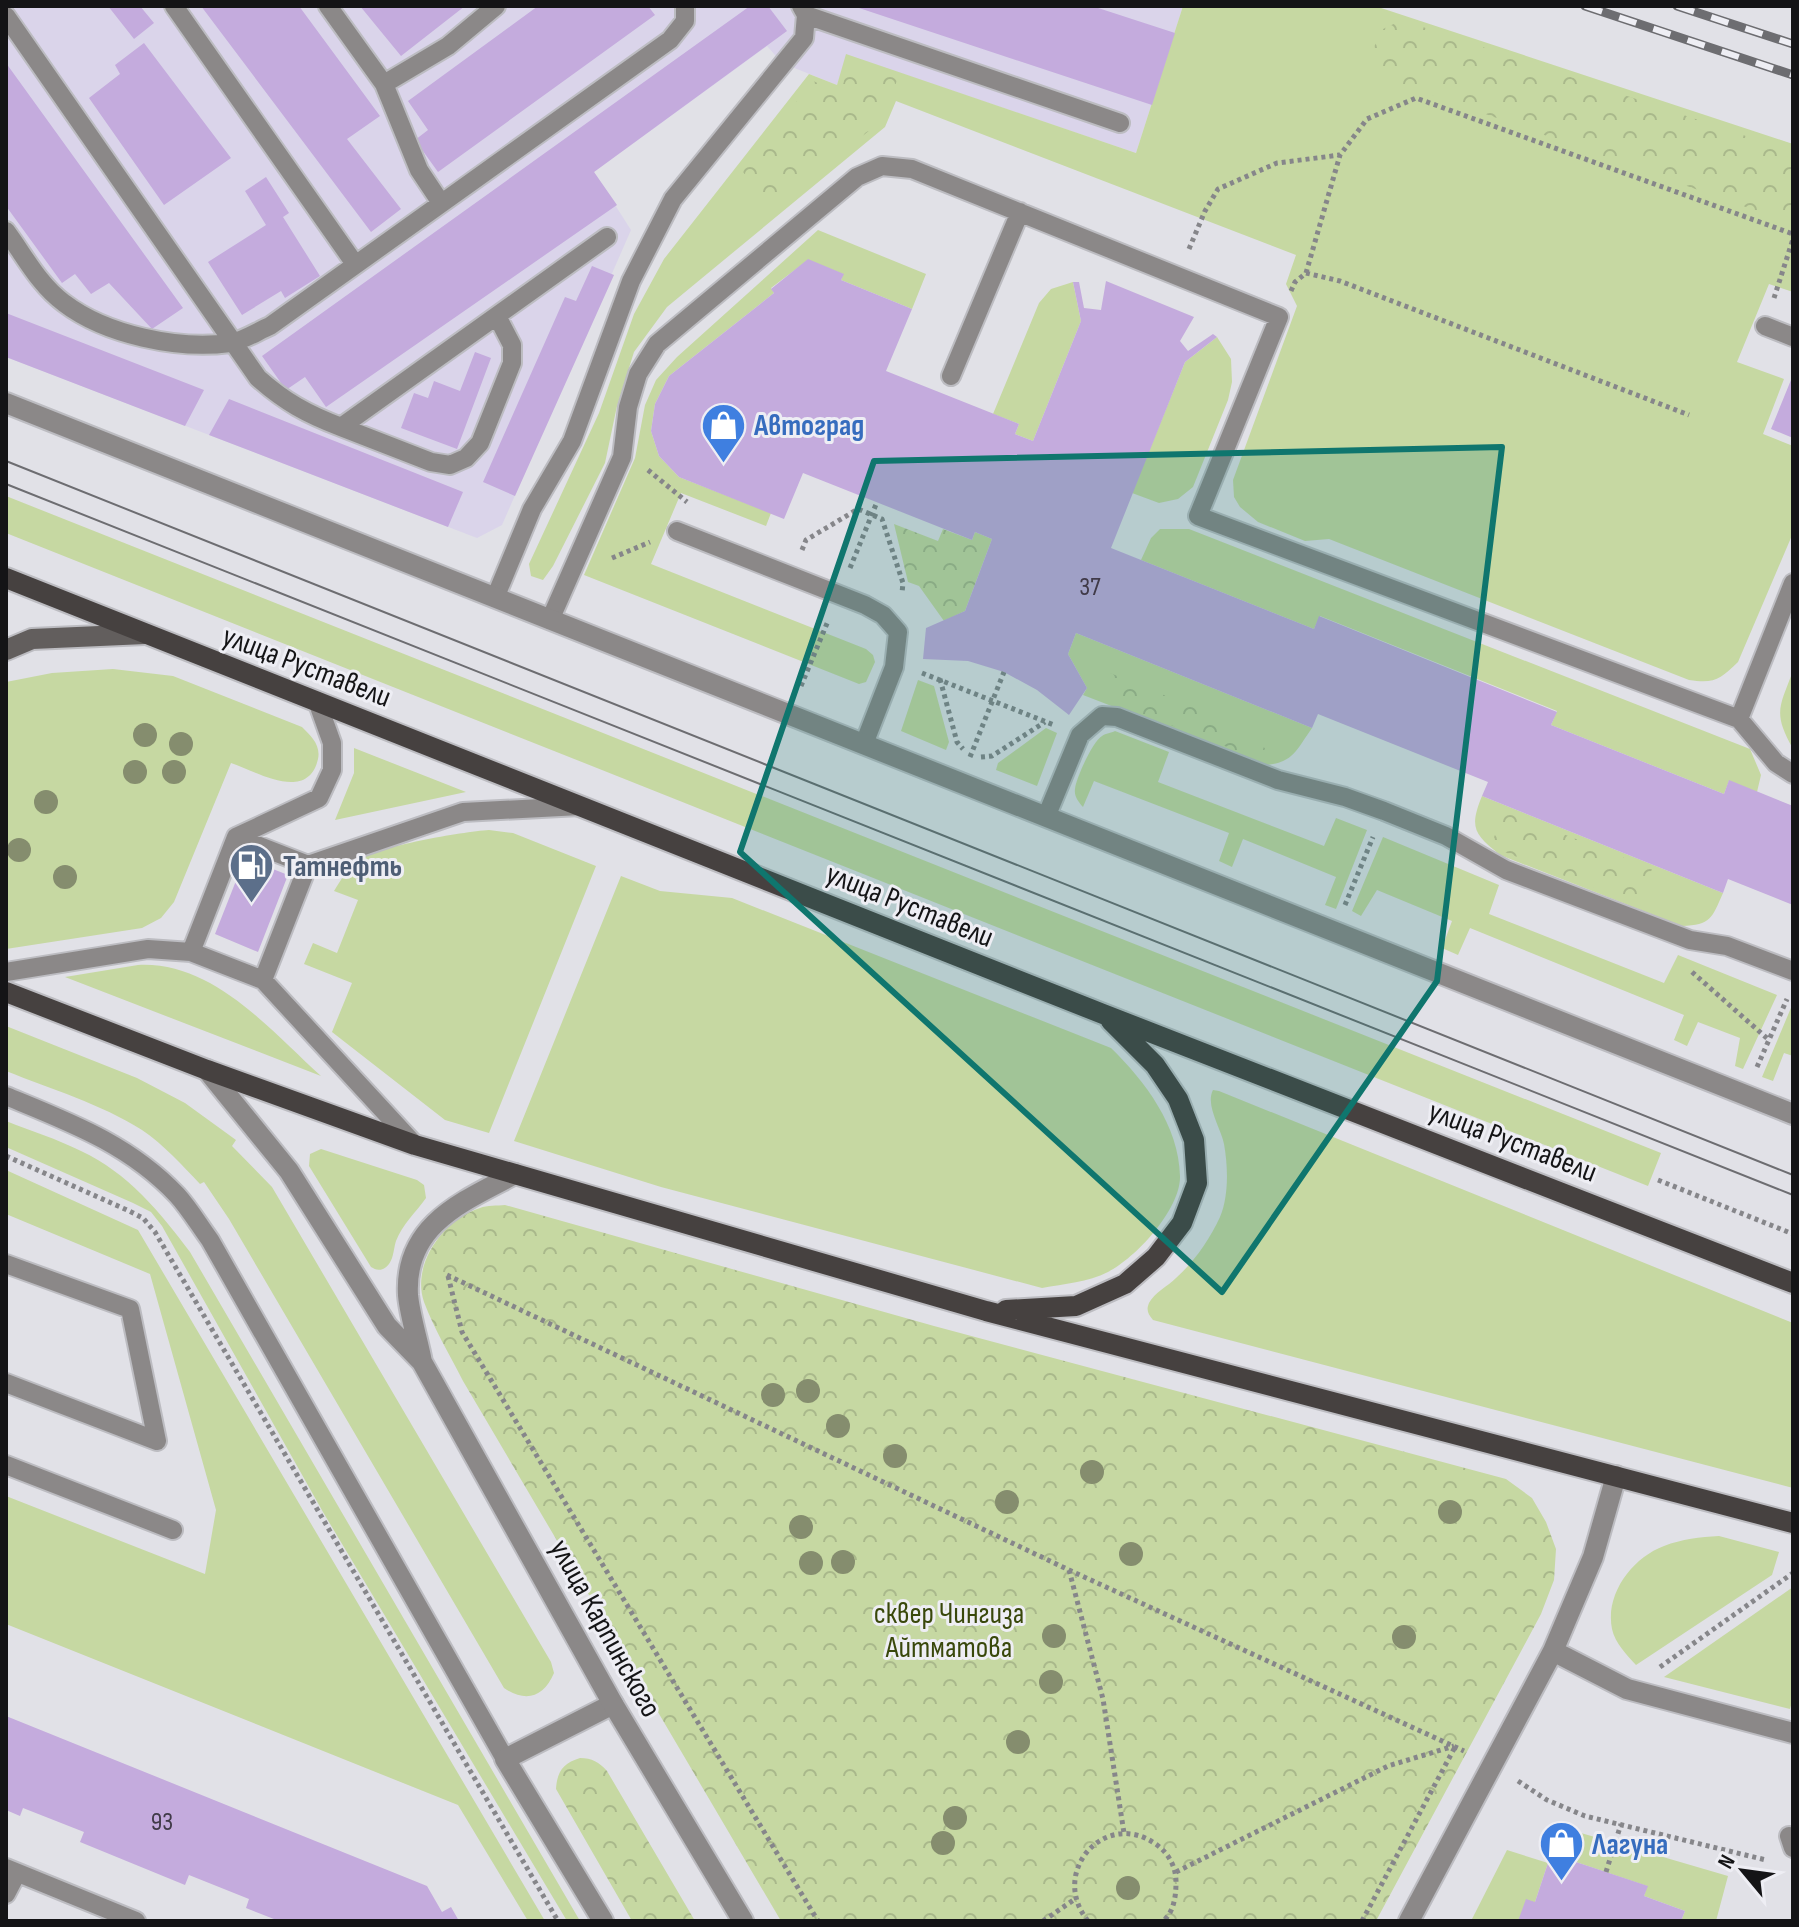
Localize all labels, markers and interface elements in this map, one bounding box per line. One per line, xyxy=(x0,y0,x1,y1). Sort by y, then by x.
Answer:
shop icon: Автоград xyxy=(699,401,747,464)
place label: Автоград xyxy=(753,408,864,444)
house number: 37 xyxy=(1079,572,1101,603)
street label: улица Руставели xyxy=(217,618,396,716)
fuel station icon: Татнефть xyxy=(228,842,276,905)
place label: Татнефть xyxy=(283,849,402,885)
street label: улица Руставели xyxy=(821,856,999,956)
street label: улица Руставели xyxy=(1423,1093,1602,1191)
street label: улица Карпинского xyxy=(541,1533,669,1724)
park label: сквер Чингиза Айтматова xyxy=(874,1596,1024,1666)
house number: 93 xyxy=(151,1807,173,1838)
shop icon: Лагуна xyxy=(1537,1820,1585,1883)
place label: Лагуна xyxy=(1591,1827,1668,1863)
north arrow xyxy=(1703,1831,1783,1911)
text: N xyxy=(1712,1850,1741,1874)

